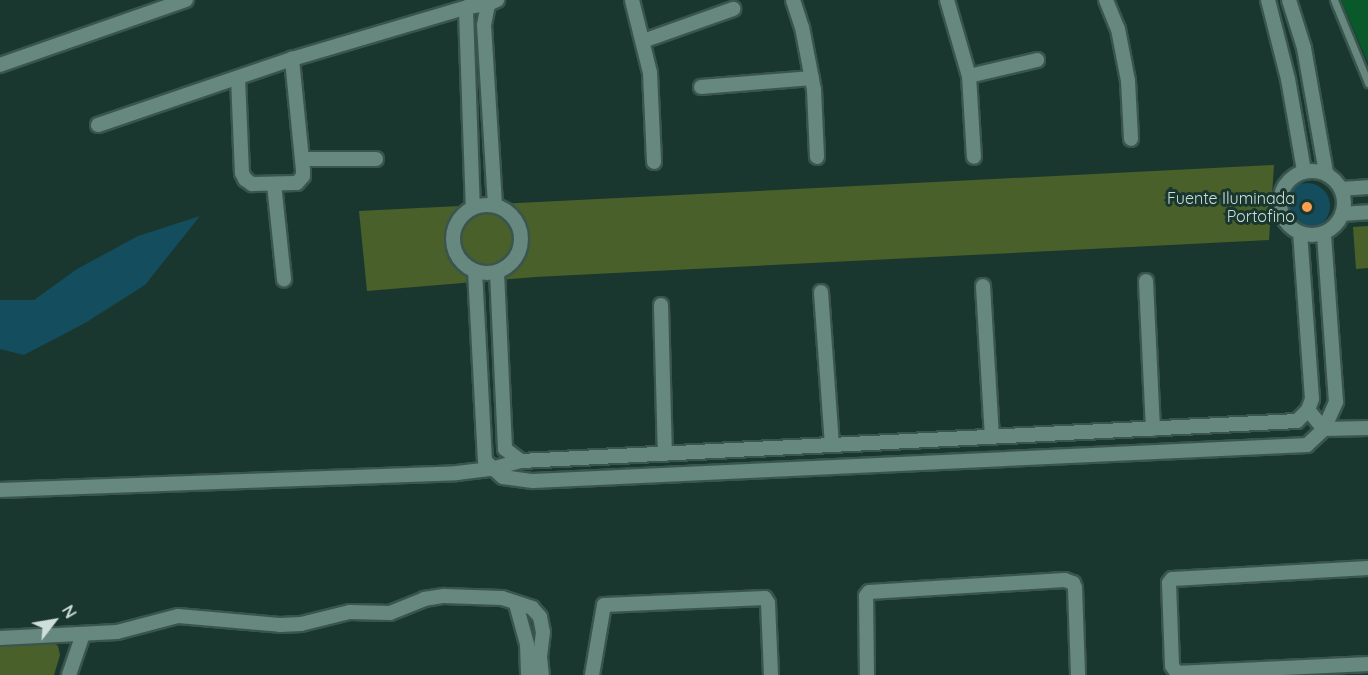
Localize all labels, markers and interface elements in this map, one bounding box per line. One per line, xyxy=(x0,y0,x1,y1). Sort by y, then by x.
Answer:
place label: Fuente Iluminada Portofino xyxy=(1167,188,1295,226)
marker: Fuente Iluminada Portofino xyxy=(1300,200,1314,214)
north arrow xyxy=(24,591,84,651)
text: N xyxy=(58,602,81,622)

